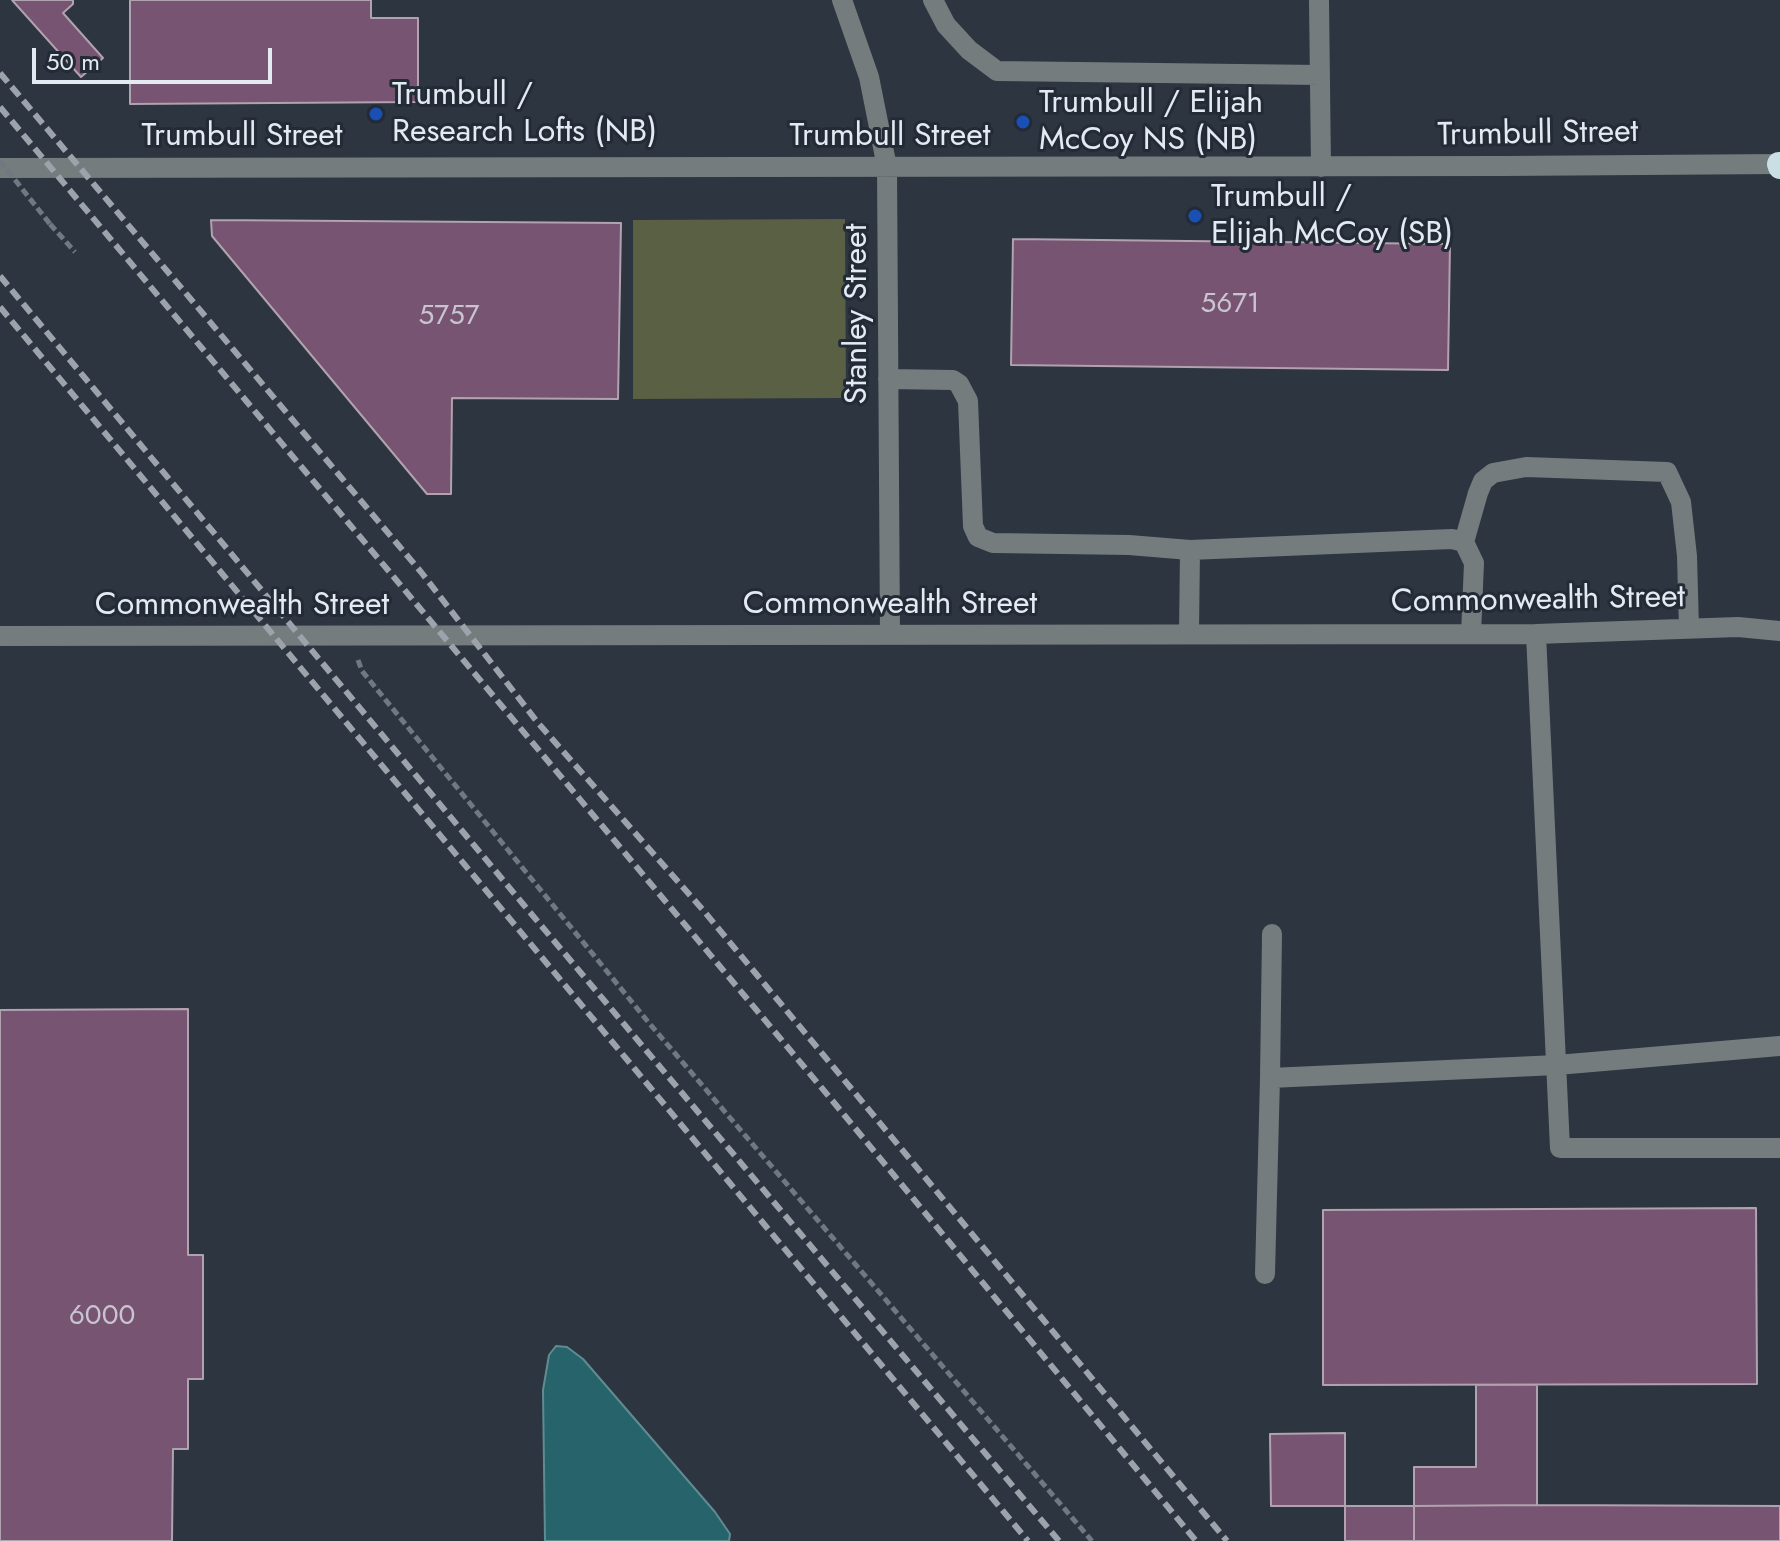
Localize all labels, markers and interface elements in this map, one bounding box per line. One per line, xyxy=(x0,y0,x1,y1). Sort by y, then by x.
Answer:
scale bar xyxy=(36,32,276,82)
text: 50 m xyxy=(46,44,100,79)
place label: Trumbull / Research Lofts (NB) xyxy=(392,77,657,152)
place label: Trumbull / Elijah McCoy NS (NB) xyxy=(1039,85,1263,160)
marker: Trumbull / Research Lofts (NB) xyxy=(367,105,385,123)
marker: Trumbull / Elijah McCoy NS (NB) xyxy=(1014,113,1032,131)
street label: Trumbull Street xyxy=(1437,114,1639,156)
street label: Trumbull Street xyxy=(142,118,342,156)
street label: Trumbull Street xyxy=(790,118,990,156)
place label: Trumbull / Elijah McCoy (SB) xyxy=(1211,179,1453,254)
marker: Trumbull / Elijah McCoy (SB) xyxy=(1186,207,1204,225)
street label: Stanley Street xyxy=(839,224,877,404)
house number: 5671 xyxy=(1200,288,1260,322)
house number: 5757 xyxy=(419,300,479,334)
street label: Commonwealth Street xyxy=(1391,579,1685,623)
street label: Commonwealth Street xyxy=(743,586,1037,624)
street label: Commonwealth Street xyxy=(95,587,389,625)
house number: 6000 xyxy=(69,1300,135,1334)

